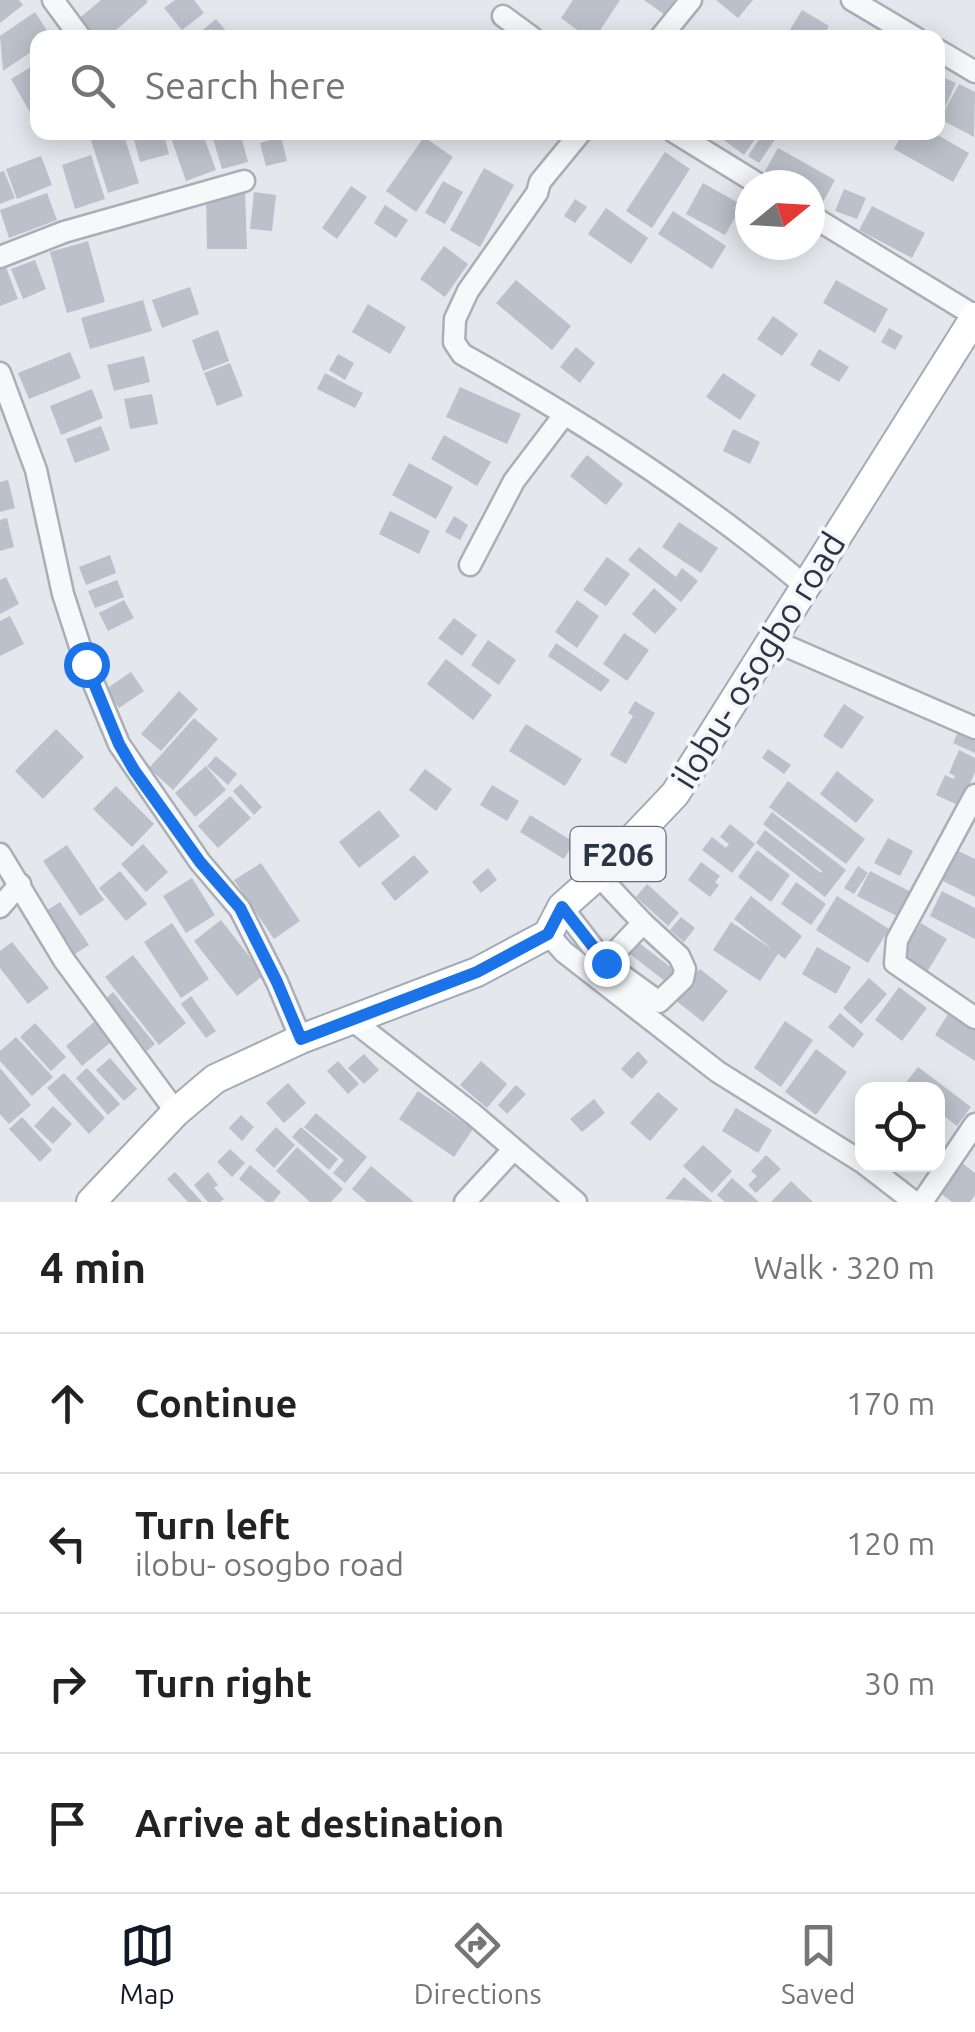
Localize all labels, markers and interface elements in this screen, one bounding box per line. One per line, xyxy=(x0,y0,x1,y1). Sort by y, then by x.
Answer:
search box xyxy=(30,30,945,140)
icon: search xyxy=(65,58,120,113)
text: Search here xyxy=(145,64,346,106)
north arrow xyxy=(735,170,825,260)
street label: ilobu- osogbo road xyxy=(663,525,853,795)
route start xyxy=(64,642,110,688)
road number: F206 xyxy=(570,827,666,881)
route end xyxy=(584,941,630,987)
map controls xyxy=(855,1082,945,1172)
button: locate xyxy=(855,1082,945,1172)
text: 4 min xyxy=(40,1244,146,1291)
text: Walk · 320 m xyxy=(753,1249,935,1285)
icon: ahead xyxy=(40,1376,95,1431)
text: Continue xyxy=(135,1382,297,1424)
text: 170 m xyxy=(846,1385,935,1421)
text: Turn left xyxy=(135,1504,290,1546)
icon: left xyxy=(40,1516,95,1571)
text: 120 m xyxy=(846,1525,935,1561)
text: ilobu- osogbo road xyxy=(135,1546,404,1582)
icon: right xyxy=(40,1656,95,1711)
text: Turn right xyxy=(135,1662,312,1704)
text: 30 m xyxy=(864,1665,935,1701)
icon: arrive xyxy=(40,1796,95,1851)
text: Arrive at destination xyxy=(135,1802,504,1844)
tab: Map xyxy=(120,1918,175,2009)
tab: Directions xyxy=(414,1918,542,2009)
tab: Saved xyxy=(781,1918,855,2009)

